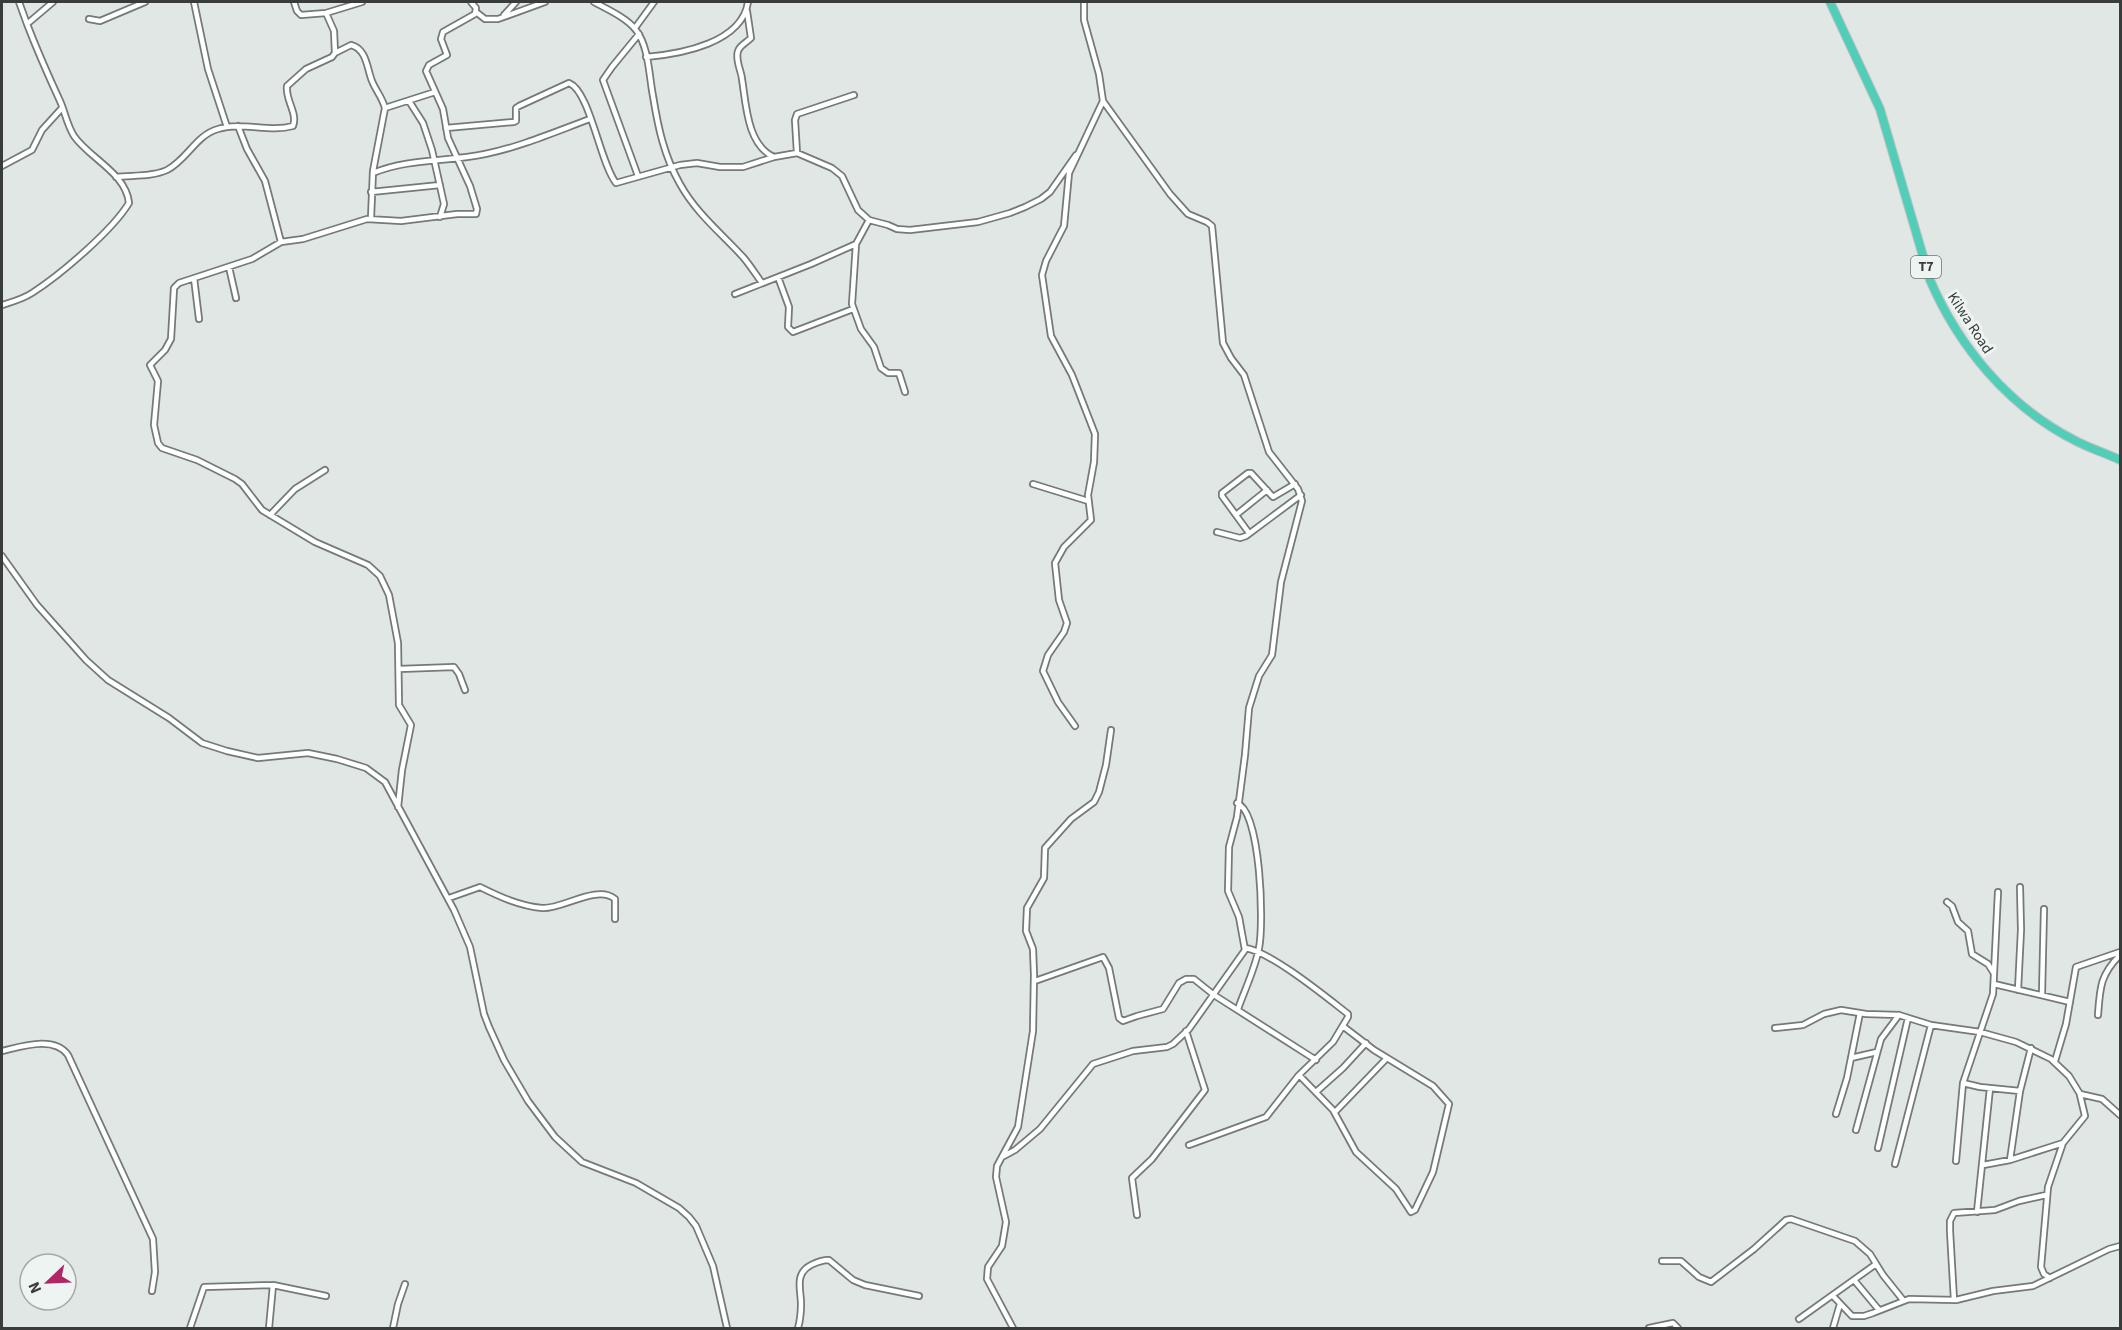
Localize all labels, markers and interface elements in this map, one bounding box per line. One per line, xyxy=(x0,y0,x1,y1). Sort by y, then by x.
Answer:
road number: T7 xyxy=(1911,256,1941,278)
street label: Kilwa Road xyxy=(1942,288,1998,358)
north arrow xyxy=(18,1252,78,1312)
text: N xyxy=(23,1278,47,1297)

